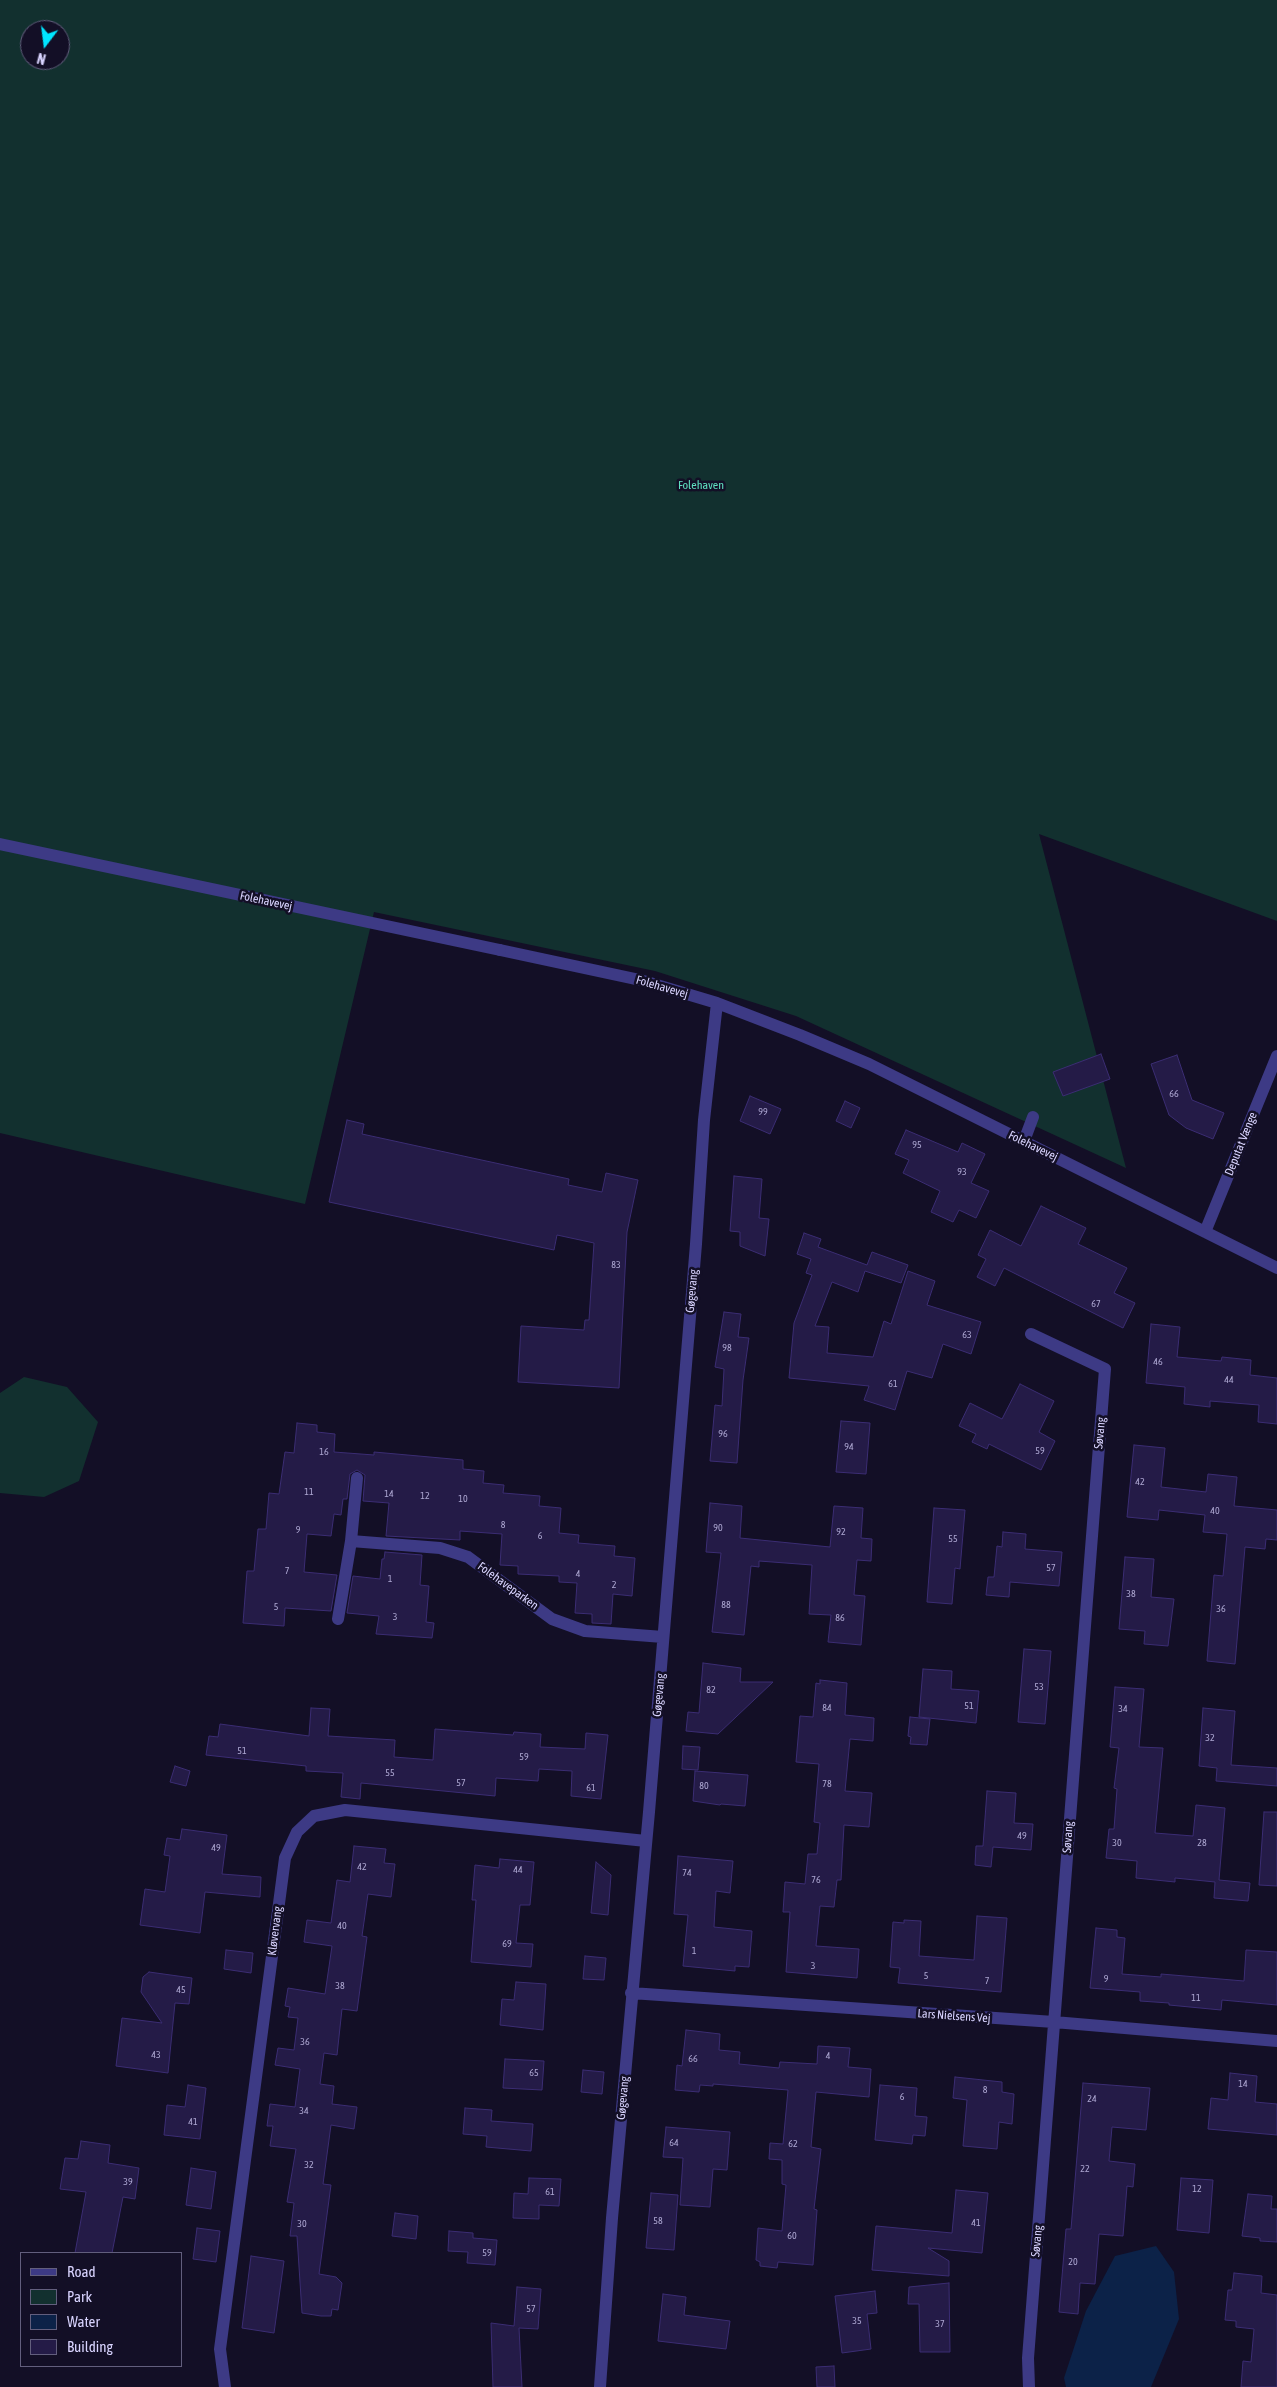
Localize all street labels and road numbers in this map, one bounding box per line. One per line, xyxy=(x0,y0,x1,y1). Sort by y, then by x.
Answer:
street label: Folehavevej xyxy=(238,888,294,914)
street label: Folehavevej xyxy=(634,973,690,1001)
street label: Deputat Vænge xyxy=(1222,1110,1260,1178)
street label: Folehavevej xyxy=(1006,1128,1060,1164)
street label: Gøgevang xyxy=(683,1269,701,1313)
street label: Søvang xyxy=(1091,1416,1109,1450)
street label: Folehaveparken xyxy=(475,1559,541,1613)
street label: Gøgevang xyxy=(650,1673,668,1717)
street label: Søvang xyxy=(1060,1821,1076,1853)
street label: Kløvervang xyxy=(265,1905,285,1957)
street label: Lars Nielsens Vej xyxy=(917,2006,991,2026)
street label: Gøgevang xyxy=(614,2076,632,2120)
street label: Søvang xyxy=(1028,2224,1046,2258)

